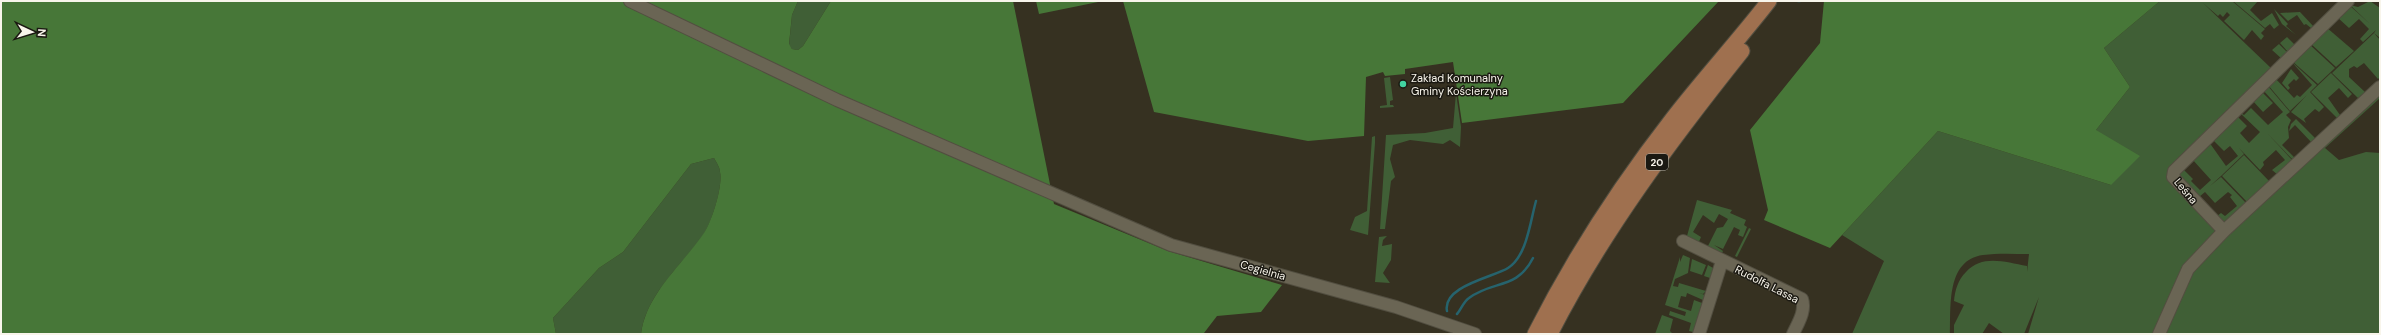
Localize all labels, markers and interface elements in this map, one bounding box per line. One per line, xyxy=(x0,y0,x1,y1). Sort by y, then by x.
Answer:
north arrow xyxy=(12,12,52,52)
text: N xyxy=(35,28,49,37)
place label: Zakład Komunalny Gminy Kościerzyna xyxy=(1411,71,1508,98)
marker: Zakład Komunalny Gminy Kościerzyna xyxy=(1398,79,1408,89)
road number: 20 xyxy=(1646,154,1668,170)
street label: Leśna xyxy=(2171,175,2201,207)
street label: Cegielnia xyxy=(1239,257,1287,283)
street label: Rudolfa Lassa xyxy=(1733,262,1801,306)

